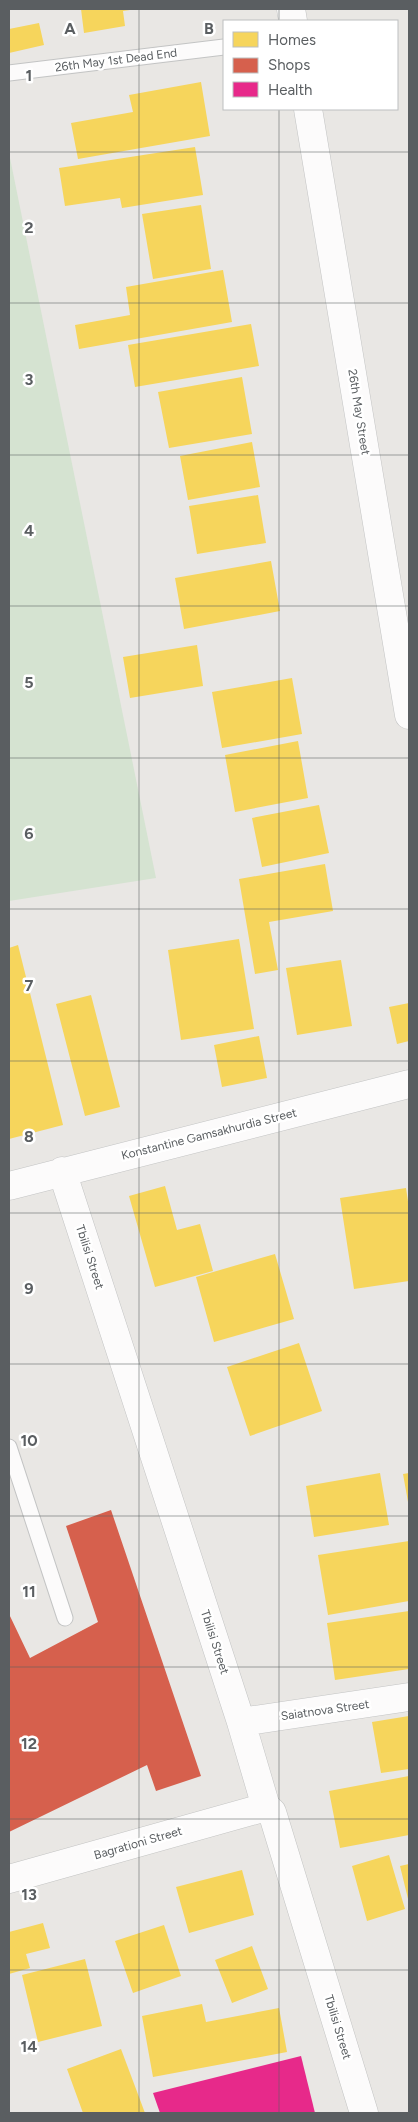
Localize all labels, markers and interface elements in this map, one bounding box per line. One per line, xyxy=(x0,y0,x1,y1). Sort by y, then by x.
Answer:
text: A xyxy=(64,19,76,38)
text: B xyxy=(204,19,214,38)
legend xyxy=(223,20,398,110)
text: Homes xyxy=(268,31,316,49)
street label: 26th May 1st Dead End xyxy=(54,46,178,74)
text: Shops xyxy=(268,56,310,74)
text: 1 xyxy=(26,66,32,85)
text: Health xyxy=(268,81,312,99)
text: 2 xyxy=(24,218,34,237)
street label: 26th May Street xyxy=(345,368,373,456)
text: 3 xyxy=(25,370,34,389)
text: 4 xyxy=(24,521,34,540)
text: 5 xyxy=(24,673,34,692)
text: 6 xyxy=(24,824,34,843)
text: 7 xyxy=(25,976,34,995)
street label: Konstantine Gamsakhurdia Street xyxy=(120,1105,299,1163)
text: 8 xyxy=(24,1127,34,1146)
street label: Tbilisi Street xyxy=(73,1223,107,1291)
text: 9 xyxy=(24,1279,34,1298)
text: 10 xyxy=(20,1431,38,1450)
text: 11 xyxy=(22,1582,36,1601)
street label: Tbilisi Street xyxy=(198,1608,232,1676)
street label: Saiatnova Street xyxy=(280,1697,371,1723)
text: 12 xyxy=(21,1734,37,1753)
street label: Bagrationi Street xyxy=(92,1824,184,1862)
text: 13 xyxy=(21,1885,37,1904)
street label: Tbilisi Street xyxy=(322,1993,355,2061)
text: 14 xyxy=(21,2037,37,2056)

